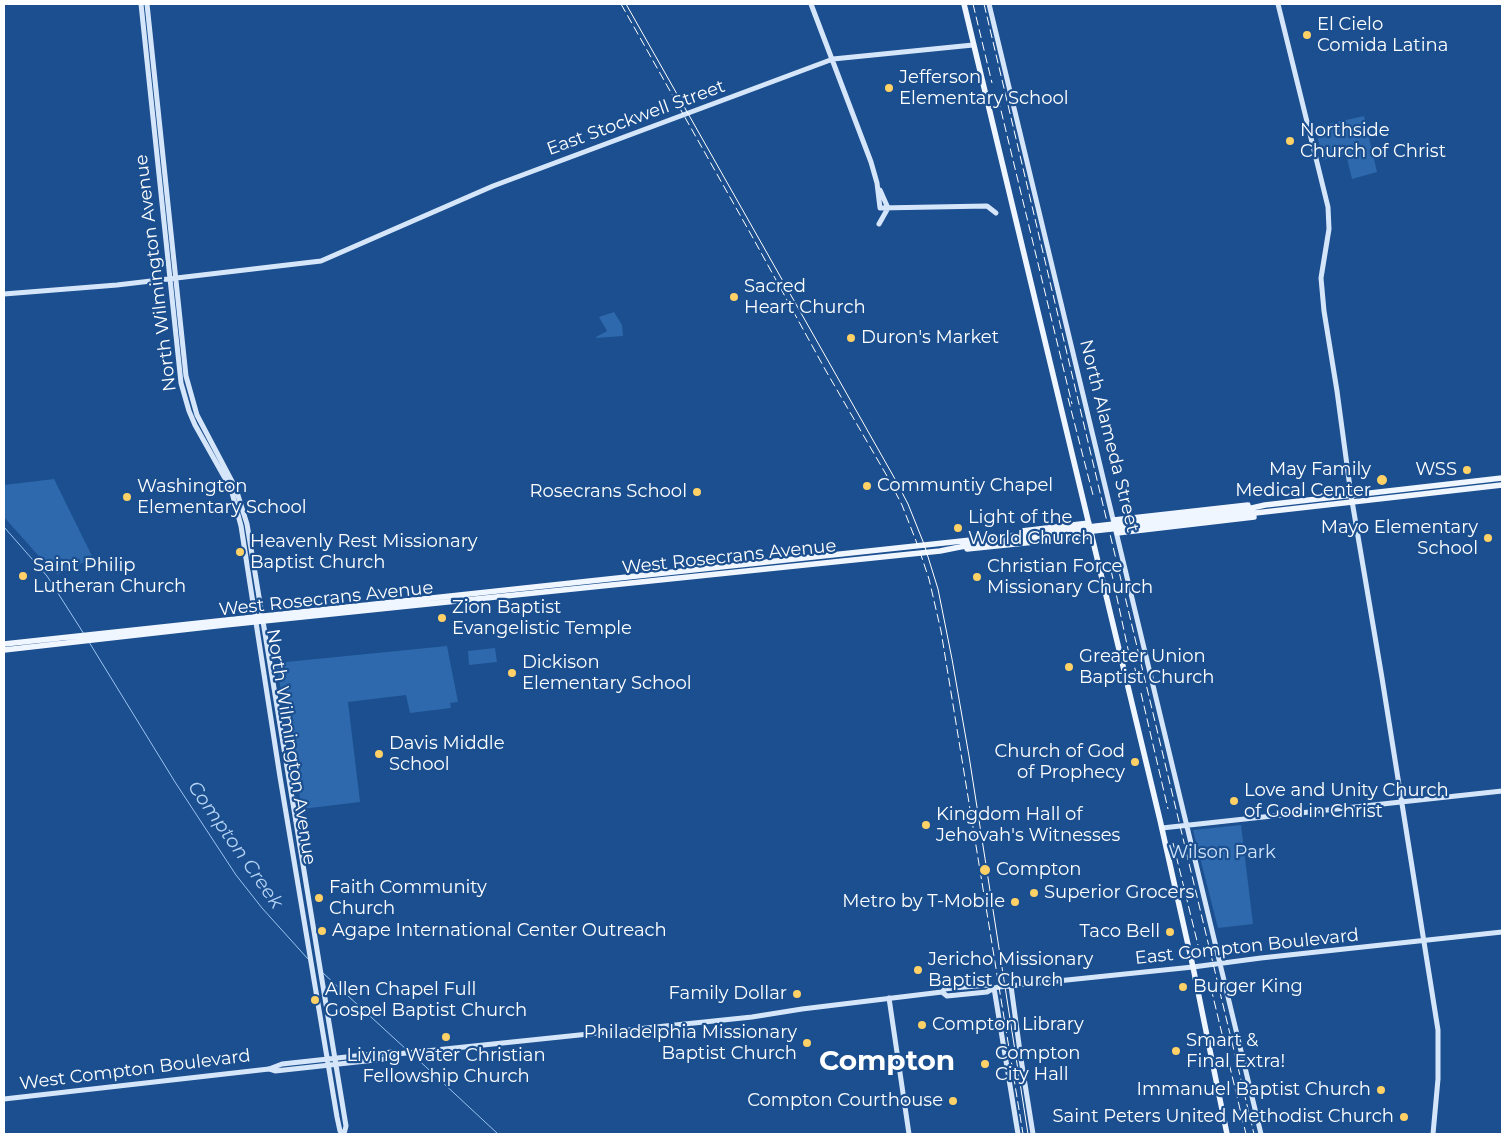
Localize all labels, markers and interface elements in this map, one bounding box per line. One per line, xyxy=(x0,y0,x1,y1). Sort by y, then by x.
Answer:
place label: El Cielo Comida Latina xyxy=(1317,14,1448,56)
marker: El Cielo Comida Latina xyxy=(1301,29,1313,41)
place label: Jefferson Elementary School xyxy=(899,67,1069,110)
street label: East Stockwell Street xyxy=(544,76,728,160)
marker: Jefferson Elementary School xyxy=(883,82,895,94)
place label: Northside Church of Christ xyxy=(1300,120,1446,162)
marker: Northside Church of Christ xyxy=(1284,135,1296,147)
street label: North Wilmington Avenue xyxy=(131,153,181,393)
place label: Sacred Heart Church xyxy=(744,276,866,318)
marker: Sacred Heart Church xyxy=(728,291,740,303)
place label: Duron's Market xyxy=(861,327,999,349)
marker: Duron's Market xyxy=(845,332,857,344)
street label: North Alameda Street xyxy=(1075,337,1143,535)
place label: May Family Medical Center xyxy=(1235,459,1371,502)
place label: WSS xyxy=(1415,459,1457,481)
marker: WSS xyxy=(1461,464,1473,476)
marker: May Family Medical Center xyxy=(1375,473,1389,487)
place label: Communtiy Chapel xyxy=(877,475,1053,497)
place label: Washington Elementary School xyxy=(137,476,307,518)
marker: Communtiy Chapel xyxy=(861,480,873,492)
place label: Rosecrans School xyxy=(529,481,687,503)
marker: Rosecrans School xyxy=(691,486,703,498)
marker: Washington Elementary School xyxy=(121,491,133,503)
place label: Light of the World Church xyxy=(968,507,1093,550)
place label: Mayo Elementary School xyxy=(1321,517,1478,560)
marker: Light of the World Church xyxy=(952,522,964,534)
place label: Heavenly Rest Missionary Baptist Church xyxy=(250,531,478,574)
marker: Mayo Elementary School xyxy=(1482,532,1494,544)
street label: West Rosecrans Avenue xyxy=(621,535,837,579)
marker: Heavenly Rest Missionary Baptist Church xyxy=(234,546,246,558)
place label: Saint Philip Lutheran Church xyxy=(33,555,186,598)
place label: Christian Force Missionary Church xyxy=(987,556,1153,598)
marker: Saint Philip Lutheran Church xyxy=(17,570,29,582)
marker: Christian Force Missionary Church xyxy=(971,571,983,583)
street label: West Rosecrans Avenue xyxy=(218,577,434,621)
place label: Zion Baptist Evangelistic Temple xyxy=(452,597,632,640)
marker: Zion Baptist Evangelistic Temple xyxy=(436,612,448,624)
street label: North Wilmington Avenue xyxy=(262,628,320,866)
place label: Greater Union Baptist Church xyxy=(1079,646,1215,689)
place label: Dickison Elementary School xyxy=(522,652,692,694)
marker: Greater Union Baptist Church xyxy=(1063,661,1075,673)
marker: Dickison Elementary School xyxy=(506,667,518,679)
place label: Davis Middle School xyxy=(389,733,505,776)
place label: Church of God of Prophecy xyxy=(995,741,1125,784)
marker: Davis Middle School xyxy=(373,748,385,760)
marker: Church of God of Prophecy xyxy=(1129,756,1141,768)
water label: Compton Creek xyxy=(182,777,288,913)
place label: Love and Unity Church of God in Christ xyxy=(1244,780,1449,822)
marker: Love and Unity Church of God in Christ xyxy=(1228,795,1240,807)
place label: Kingdom Hall of Jehovah's Witnesses xyxy=(936,804,1120,846)
marker: Kingdom Hall of Jehovah's Witnesses xyxy=(920,819,932,831)
park label: Wilson Park xyxy=(1168,842,1276,864)
place label: Compton xyxy=(996,859,1081,881)
marker: Compton xyxy=(978,863,992,877)
place label: Faith Community Church xyxy=(329,877,487,920)
place label: Superior Grocers xyxy=(1044,882,1194,904)
marker: Superior Grocers xyxy=(1028,887,1040,899)
place label: Metro by T-Mobile xyxy=(842,891,1005,913)
marker: Faith Community Church xyxy=(313,892,325,904)
marker: Metro by T-Mobile xyxy=(1009,896,1021,908)
place label: Agape International Center Outreach xyxy=(332,920,667,942)
place label: Taco Bell xyxy=(1079,921,1160,943)
street label: East Compton Boulevard xyxy=(1134,924,1360,970)
marker: Agape International Center Outreach xyxy=(316,925,328,937)
marker: Taco Bell xyxy=(1164,926,1176,938)
place label: Jericho Missionary Baptist Church xyxy=(928,949,1093,992)
marker: Jericho Missionary Baptist Church xyxy=(912,964,924,976)
place label: Burger King xyxy=(1193,976,1303,998)
place label: Allen Chapel Full Gospel Baptist Church xyxy=(325,979,527,1022)
marker: Burger King xyxy=(1177,981,1189,993)
place label: Family Dollar xyxy=(669,983,787,1005)
marker: Family Dollar xyxy=(791,988,803,1000)
marker: Allen Chapel Full Gospel Baptist Church xyxy=(309,994,321,1006)
place label: Compton Library xyxy=(932,1014,1084,1036)
marker: Compton Library xyxy=(916,1019,928,1031)
place label: Philadelphia Missionary Baptist Church xyxy=(584,1022,797,1064)
place label: Smart & Final Extra! xyxy=(1186,1030,1285,1072)
marker: Living Water Christian Fellowship Church xyxy=(440,1031,452,1043)
marker: Philadelphia Missionary Baptist Church xyxy=(801,1037,813,1049)
place label: Compton City Hall xyxy=(995,1043,1080,1086)
street label: West Compton Boulevard xyxy=(18,1045,252,1095)
place label: Living Water Christian Fellowship Church xyxy=(346,1045,546,1088)
district label: Compton xyxy=(819,1045,955,1079)
marker: Smart & Final Extra! xyxy=(1170,1045,1182,1057)
marker: Compton City Hall xyxy=(979,1058,991,1070)
place label: Immanuel Baptist Church xyxy=(1137,1079,1371,1101)
marker: Immanuel Baptist Church xyxy=(1375,1084,1387,1096)
place label: Compton Courthouse xyxy=(747,1090,943,1112)
marker: Compton Courthouse xyxy=(947,1095,959,1107)
place label: Saint Peters United Methodist Church xyxy=(1052,1106,1394,1128)
marker: Saint Peters United Methodist Church xyxy=(1398,1111,1410,1123)

